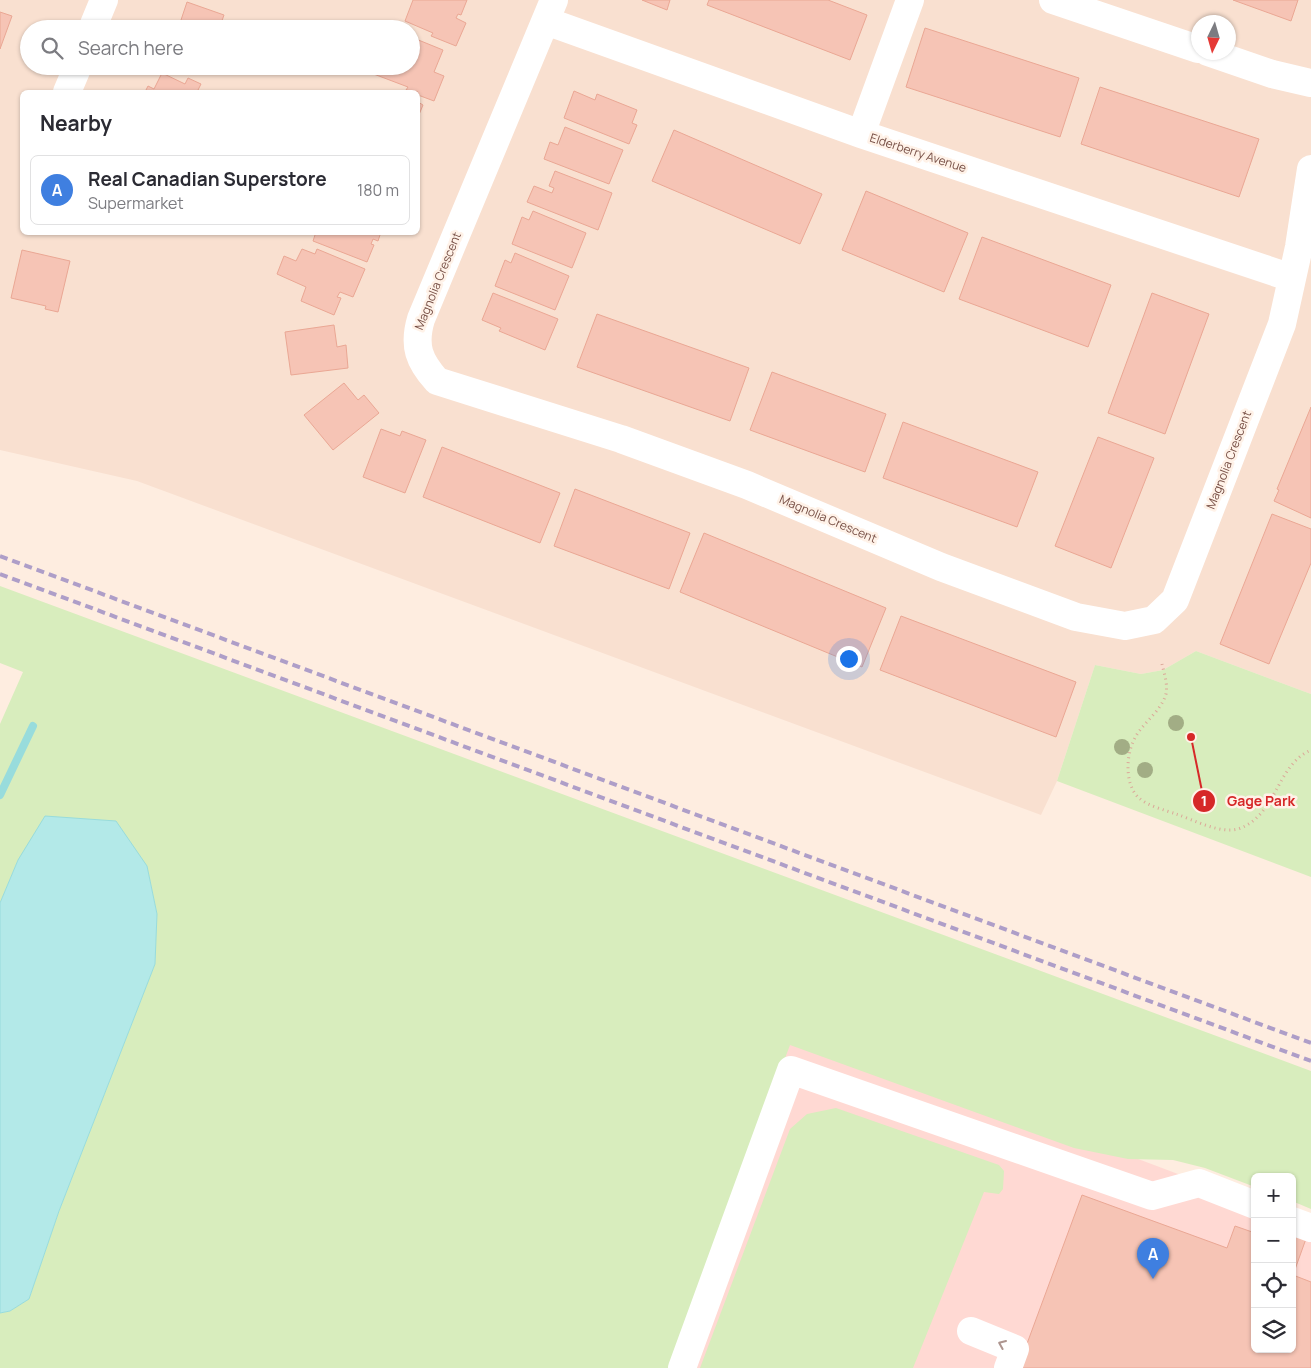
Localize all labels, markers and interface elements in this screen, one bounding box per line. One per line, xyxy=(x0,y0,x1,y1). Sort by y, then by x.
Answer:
north arrow xyxy=(1191,15,1236,60)
search box xyxy=(20,20,420,75)
icon: search xyxy=(38,34,66,62)
text: Search here xyxy=(78,35,184,61)
text: Nearby xyxy=(40,109,112,137)
street label: Elderberry Avenue xyxy=(868,129,969,176)
text: Real Canadian Superstore xyxy=(88,166,327,192)
text: A xyxy=(52,179,62,201)
text: 180 m xyxy=(357,179,399,201)
text: Supermarket xyxy=(88,192,184,214)
street label: Magnolia Crescent xyxy=(410,229,465,332)
street label: Magnolia Crescent xyxy=(1202,408,1255,511)
street label: Magnolia Crescent xyxy=(777,490,880,547)
your location xyxy=(836,646,862,672)
callout: Gage Park xyxy=(1192,787,1305,816)
text: 1 xyxy=(1201,790,1207,811)
text: Gage Park xyxy=(1227,791,1296,810)
map controls xyxy=(1251,1173,1296,1353)
button: + xyxy=(1251,1173,1296,1218)
button: − xyxy=(1251,1218,1296,1263)
pin: A xyxy=(1137,1238,1169,1279)
button: locate xyxy=(1251,1263,1296,1308)
button: layers xyxy=(1251,1308,1296,1353)
one-way arrow xyxy=(998,1340,1007,1350)

